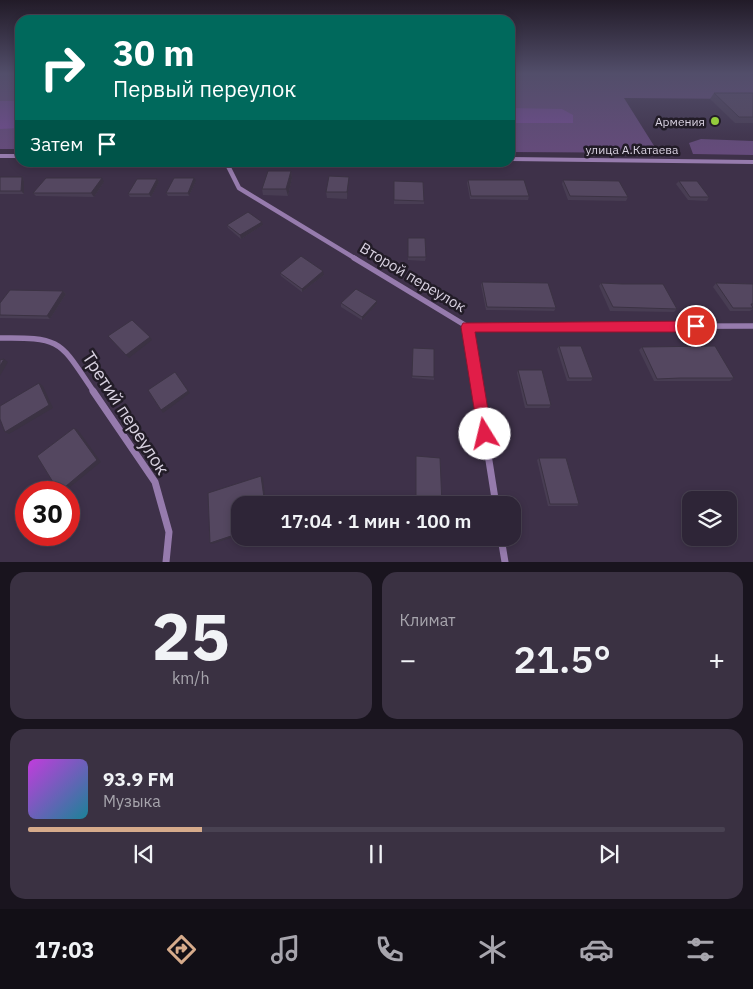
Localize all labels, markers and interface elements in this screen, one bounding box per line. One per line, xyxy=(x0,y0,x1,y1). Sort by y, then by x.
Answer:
text: 30 m xyxy=(113,30,195,76)
icon: right xyxy=(30,35,95,100)
text: Первый переулок xyxy=(113,74,296,103)
place label: Армения xyxy=(655,114,705,129)
marker: Армения xyxy=(709,115,721,127)
icon: arrive xyxy=(93,130,121,158)
text: Затем xyxy=(30,132,83,156)
street label: улица А.Катаева xyxy=(586,142,679,157)
street label: Второй переулок xyxy=(356,238,470,316)
pin xyxy=(675,305,717,347)
icon: arrive xyxy=(682,312,710,340)
street label: Третий переулок xyxy=(77,347,175,479)
position arrow xyxy=(458,407,510,459)
speed limit sign: 30 xyxy=(15,481,80,546)
map controls xyxy=(682,491,737,546)
button: layers xyxy=(682,491,737,546)
text: 17:04 · 1 мин · 100 m xyxy=(281,509,471,533)
text: 25 xyxy=(152,593,230,678)
text: Климат xyxy=(400,610,456,630)
text: 21.5° xyxy=(513,634,611,683)
text: − xyxy=(400,641,416,678)
text: + xyxy=(708,641,725,678)
text: km/h xyxy=(172,668,210,688)
text: 93.9 FM xyxy=(103,767,174,791)
text: Музыка xyxy=(103,791,161,811)
icon: previous xyxy=(130,840,158,868)
icon: pause xyxy=(362,840,390,868)
icon: next xyxy=(595,840,623,868)
icon: directions xyxy=(164,932,199,967)
icon: music xyxy=(268,932,303,967)
icon: phone xyxy=(372,932,407,967)
icon: climate xyxy=(475,932,510,967)
icon: car xyxy=(579,932,614,967)
icon: filters xyxy=(683,932,718,967)
text: 17:03 xyxy=(34,935,95,964)

